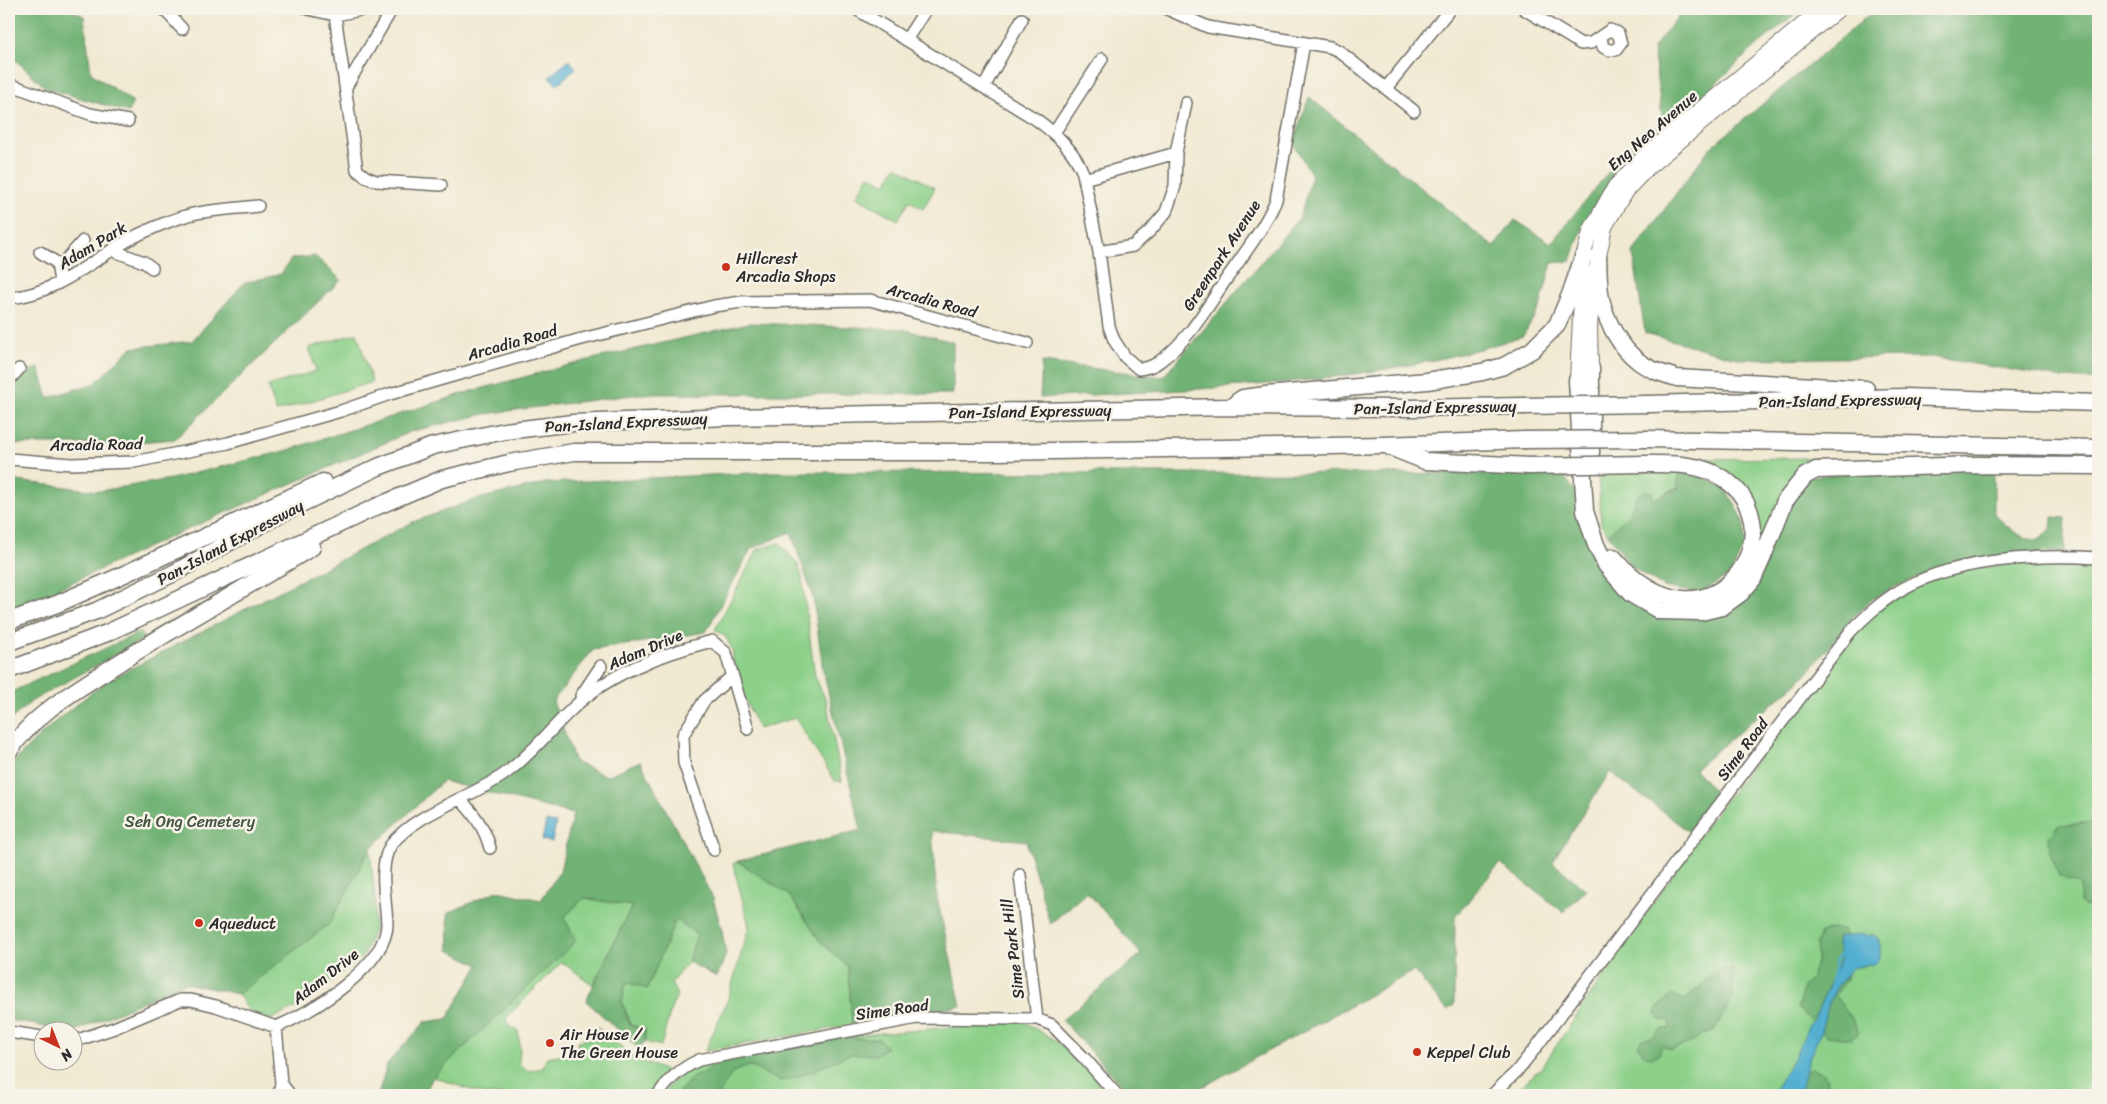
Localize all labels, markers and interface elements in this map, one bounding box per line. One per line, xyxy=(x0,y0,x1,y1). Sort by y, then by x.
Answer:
street label: Eng Neo Avenue xyxy=(1600,83,1704,178)
street label: Greenpark Avenue xyxy=(1174,193,1269,317)
street label: Adam Park xyxy=(51,213,133,278)
place label: Hillcrest Arcadia Shops xyxy=(735,244,836,291)
marker: Hillcrest Arcadia Shops xyxy=(720,261,732,273)
street label: Arcadia Road xyxy=(883,274,982,327)
street label: Arcadia Road xyxy=(463,315,562,369)
street label: Pan-Island Expressway xyxy=(1758,385,1922,416)
street label: Pan-Island Expressway xyxy=(1353,392,1517,423)
street label: Pan-Island Expressway xyxy=(948,396,1112,427)
street label: Pan-Island Expressway xyxy=(544,404,709,441)
street label: Arcadia Road xyxy=(49,429,144,460)
street label: Pan-Island Expressway xyxy=(152,491,310,593)
street label: Adam Drive xyxy=(602,621,688,679)
street label: Sime Road xyxy=(1709,710,1777,787)
park label: Seh Ong Cemetery xyxy=(125,807,256,836)
street label: Sime Park Hill xyxy=(992,897,1033,1001)
place label: Aqueduct xyxy=(208,909,276,938)
marker: Aqueduct xyxy=(193,917,205,929)
street label: Adam Drive xyxy=(284,940,366,1013)
street label: Sime Road xyxy=(854,990,932,1029)
place label: Air House / The Green House xyxy=(559,1020,678,1067)
north arrow xyxy=(32,1022,82,1072)
marker: Air House / The Green House xyxy=(544,1037,556,1049)
place label: Keppel Club xyxy=(1427,1038,1511,1067)
text: N xyxy=(54,1042,79,1068)
marker: Keppel Club xyxy=(1411,1046,1423,1058)

